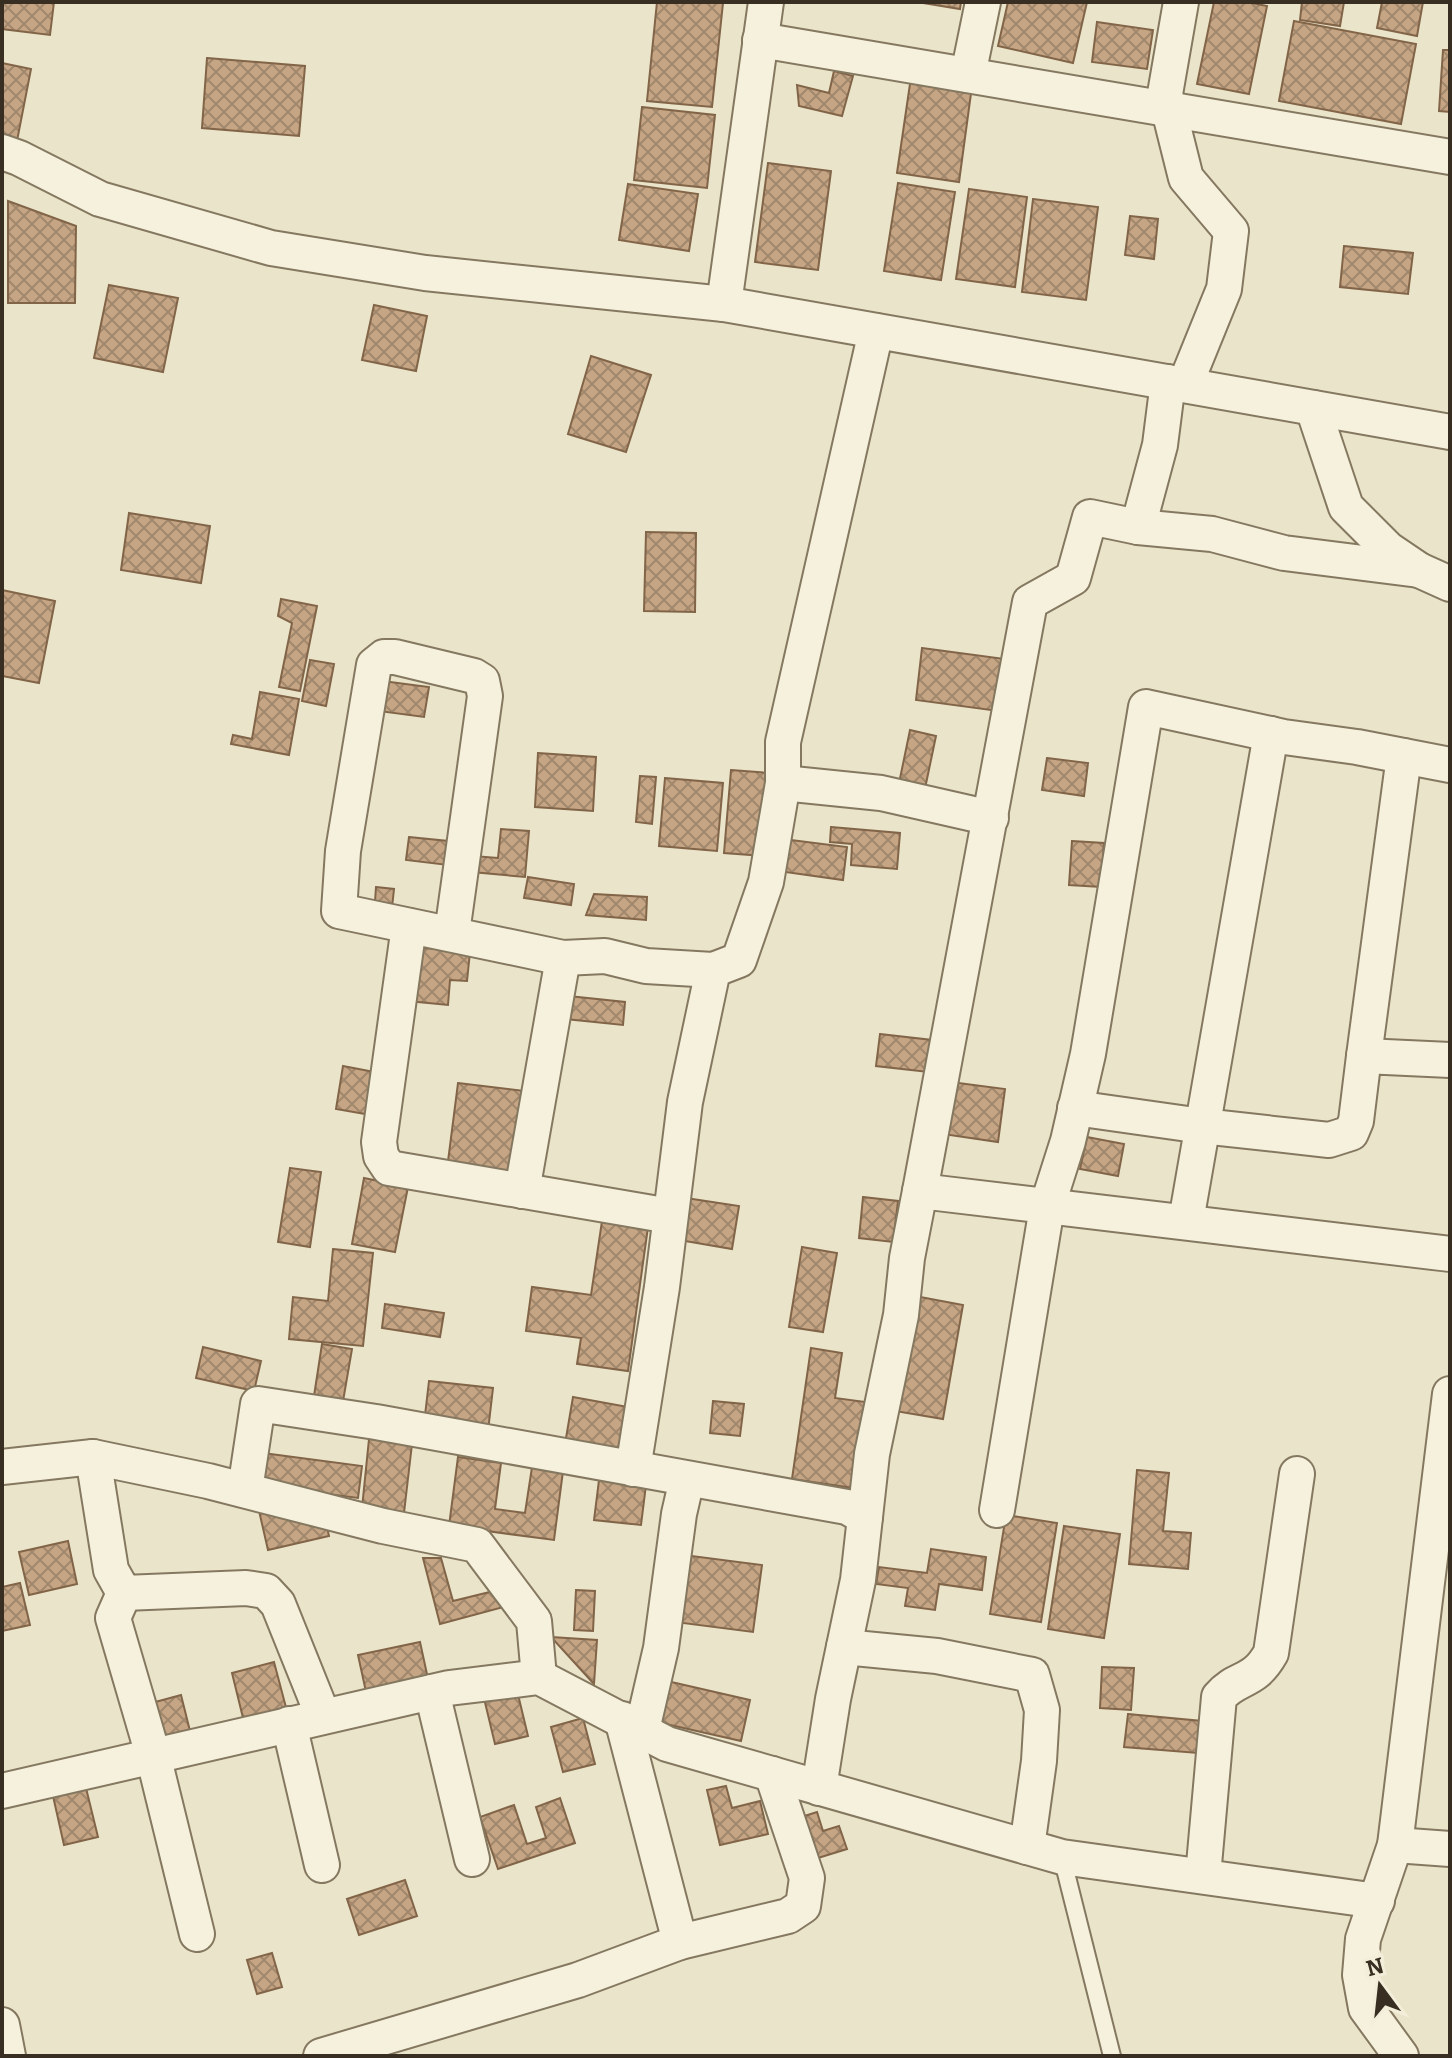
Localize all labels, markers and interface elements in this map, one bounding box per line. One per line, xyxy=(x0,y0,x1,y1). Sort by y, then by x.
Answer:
north arrow xyxy=(1340,1946,1420,2026)
text: N xyxy=(1363,1952,1387,1982)

